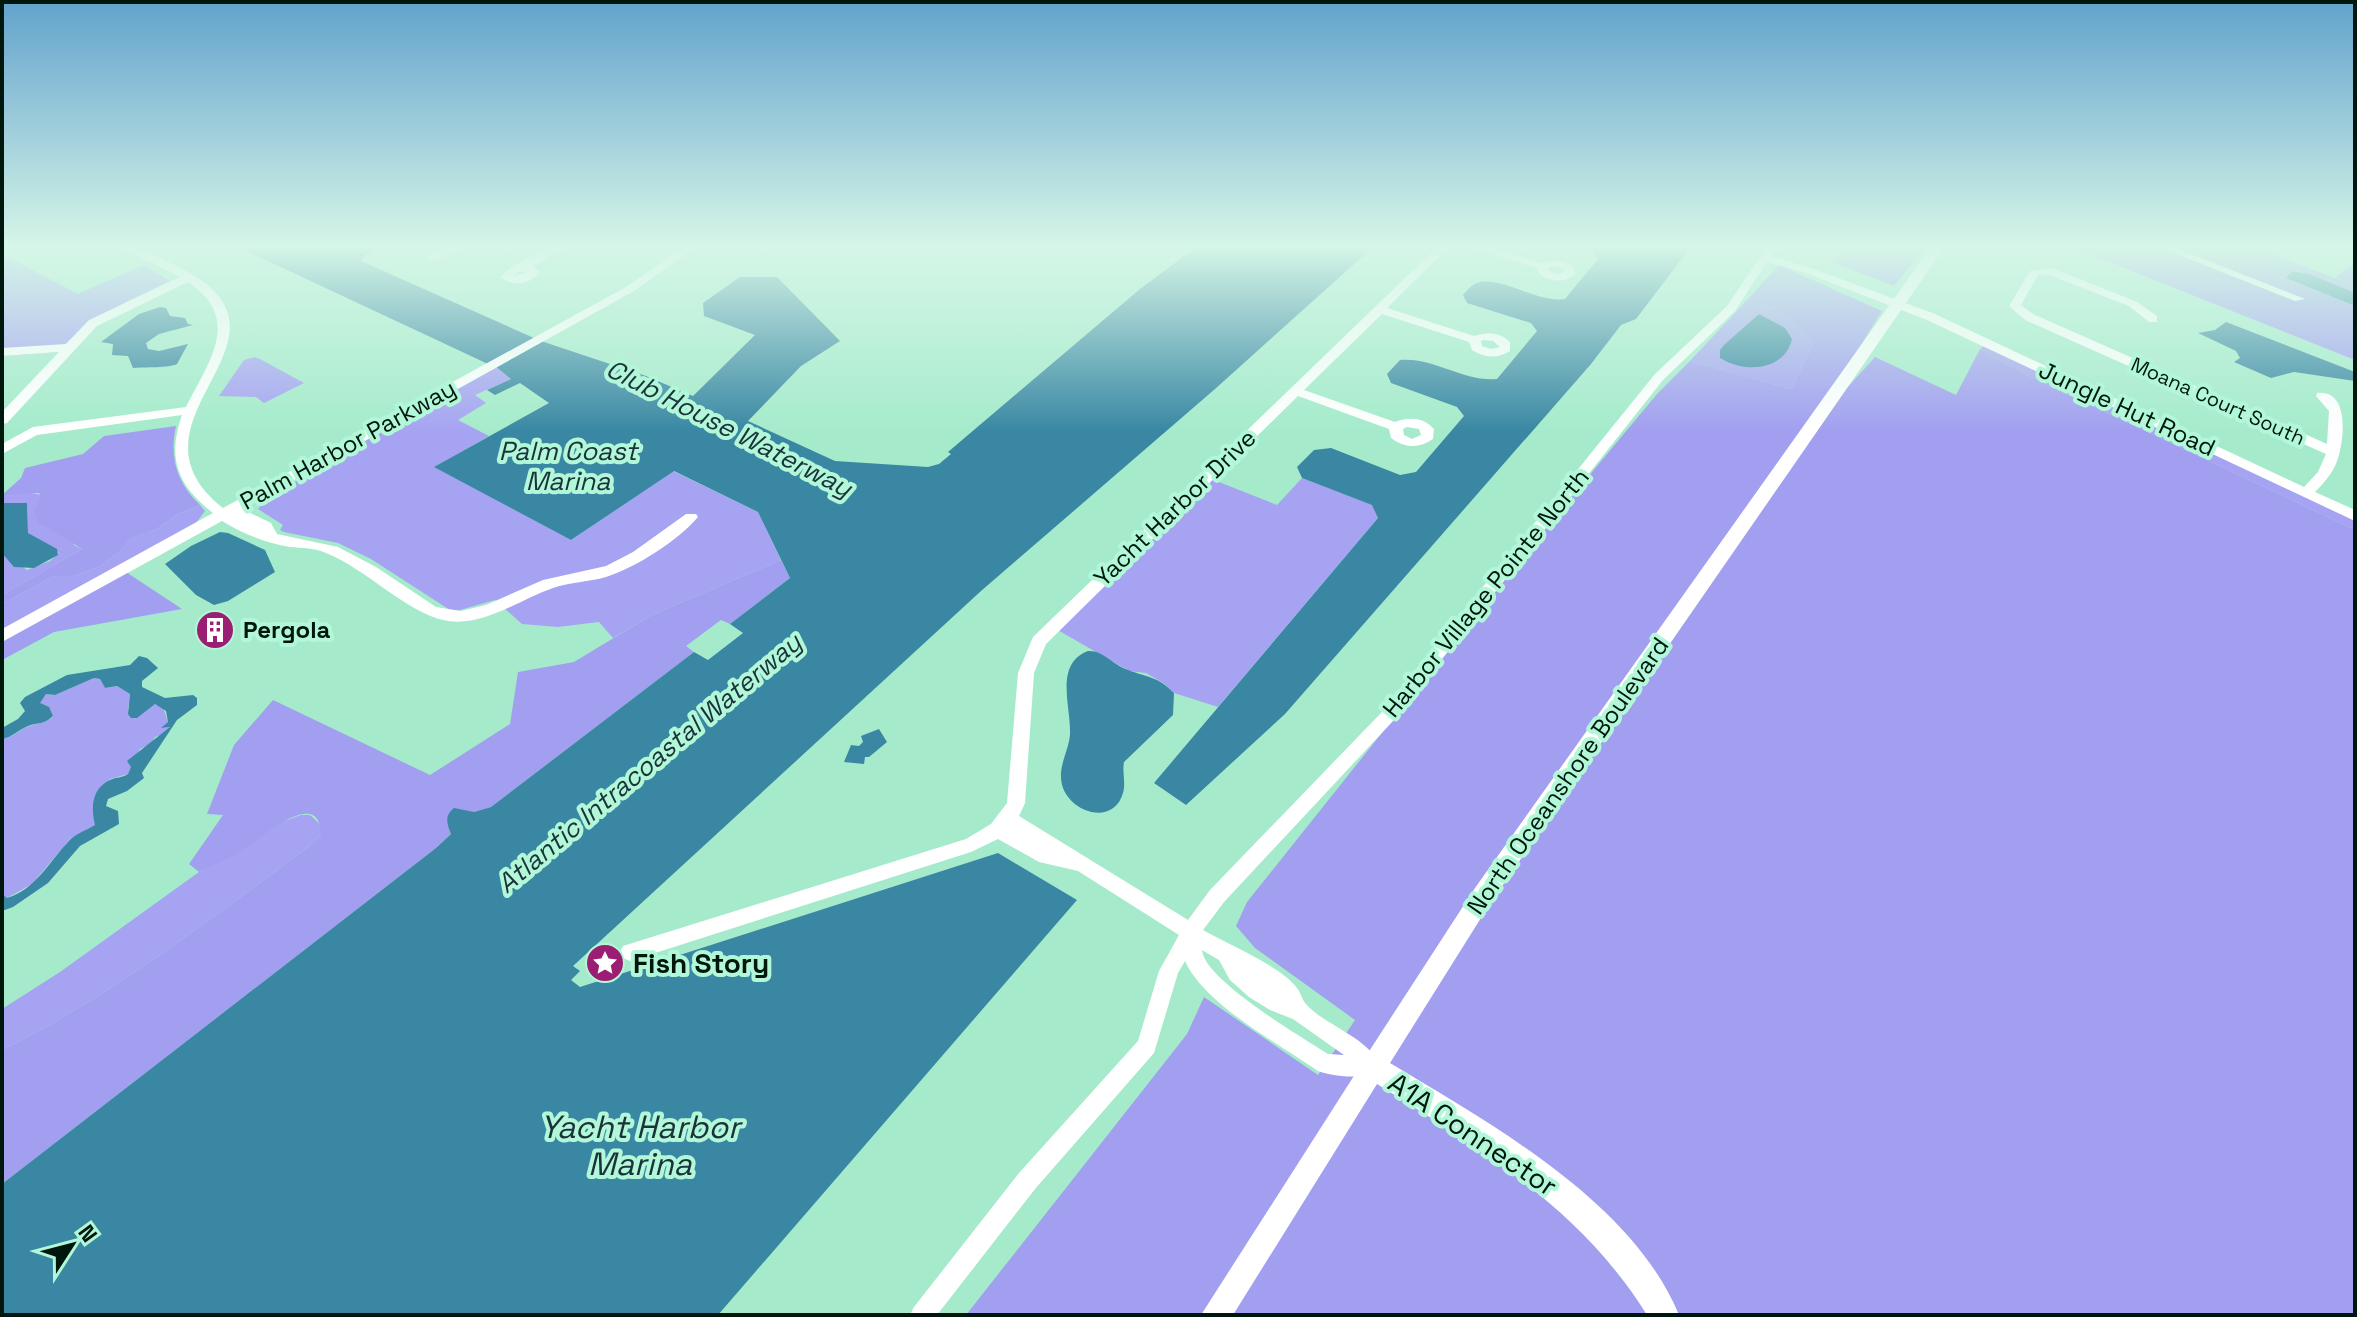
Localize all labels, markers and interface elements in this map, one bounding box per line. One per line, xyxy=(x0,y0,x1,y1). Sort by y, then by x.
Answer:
water label: Club House Waterway xyxy=(600,351,859,505)
street label: Moana Court South xyxy=(2127,351,2309,451)
street label: Jungle Hut Road xyxy=(2034,354,2220,463)
street label: Palm Harbor Parkway xyxy=(234,372,461,517)
street label: Yacht Harbor Drive xyxy=(1087,422,1262,593)
water label: Palm Coast Marina xyxy=(499,434,639,498)
street label: Harbor Village Pointe North xyxy=(1376,462,1596,723)
building icon: Pergola xyxy=(194,609,236,651)
place label: Pergola xyxy=(243,614,331,645)
water label: Atlantic Intracoastal Waterway xyxy=(490,625,809,900)
street label: North Oceanshore Boulevard xyxy=(1460,631,1675,920)
place icon: Fish Story xyxy=(584,942,626,984)
place label: Fish Story xyxy=(633,945,769,981)
street label: A1A Connector xyxy=(1382,1064,1564,1204)
water label: Yacht Harbor Marina xyxy=(540,1107,743,1184)
north arrow xyxy=(32,1205,112,1285)
text: N xyxy=(73,1219,104,1247)

